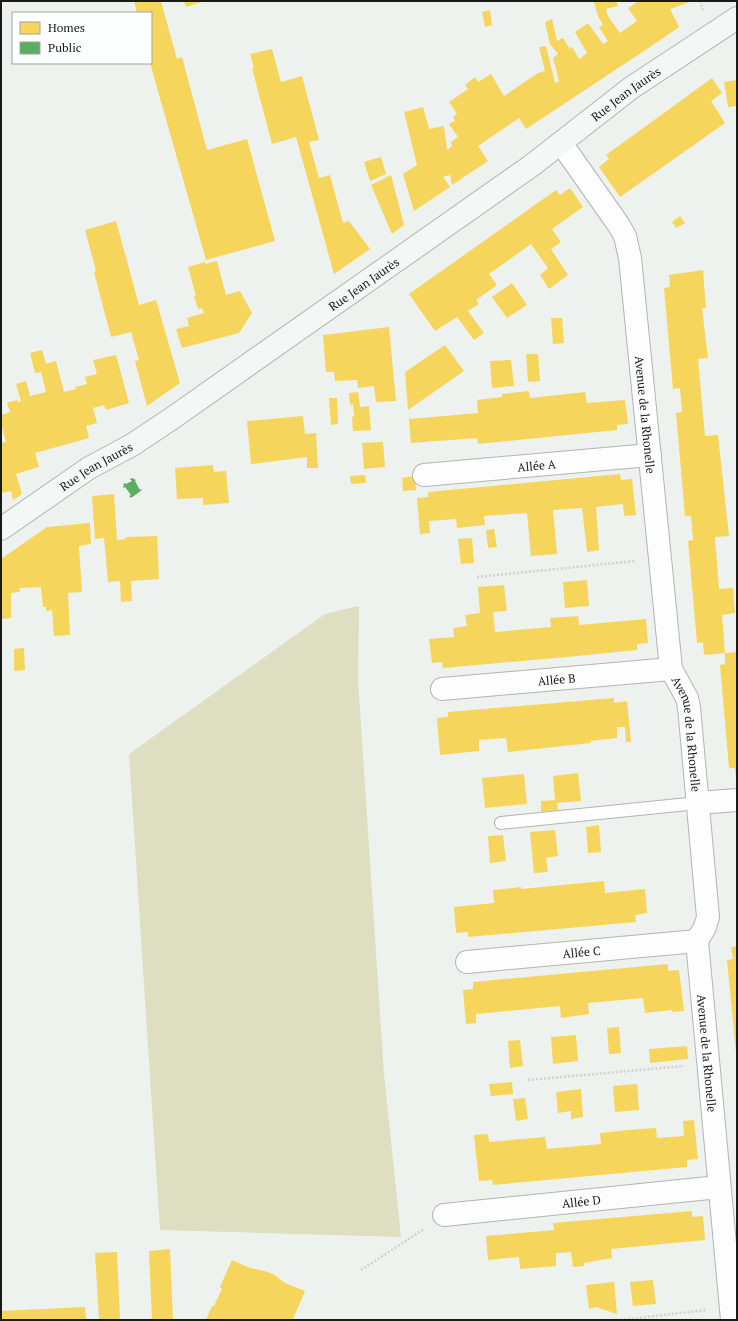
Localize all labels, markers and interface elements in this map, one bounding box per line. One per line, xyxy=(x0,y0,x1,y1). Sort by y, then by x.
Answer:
legend xyxy=(12,12,152,64)
text: Homes xyxy=(48,20,85,35)
text: Public xyxy=(48,40,82,55)
street label: Rue Jean Jaurès xyxy=(588,63,663,124)
street label: Rue Jean Jaurès xyxy=(325,254,402,314)
street label: Avenue de la Rhonelle xyxy=(632,355,659,474)
street label: Rue Jean Jaurès xyxy=(56,439,135,494)
street label: Allée A xyxy=(517,456,557,474)
street label: Allée B xyxy=(537,670,576,688)
street label: Avenue de la Rhonelle xyxy=(669,674,704,793)
street label: Allée C xyxy=(562,942,601,961)
street label: Avenue de la Rhonelle xyxy=(694,994,720,1113)
street label: Allée D xyxy=(561,1192,601,1210)

